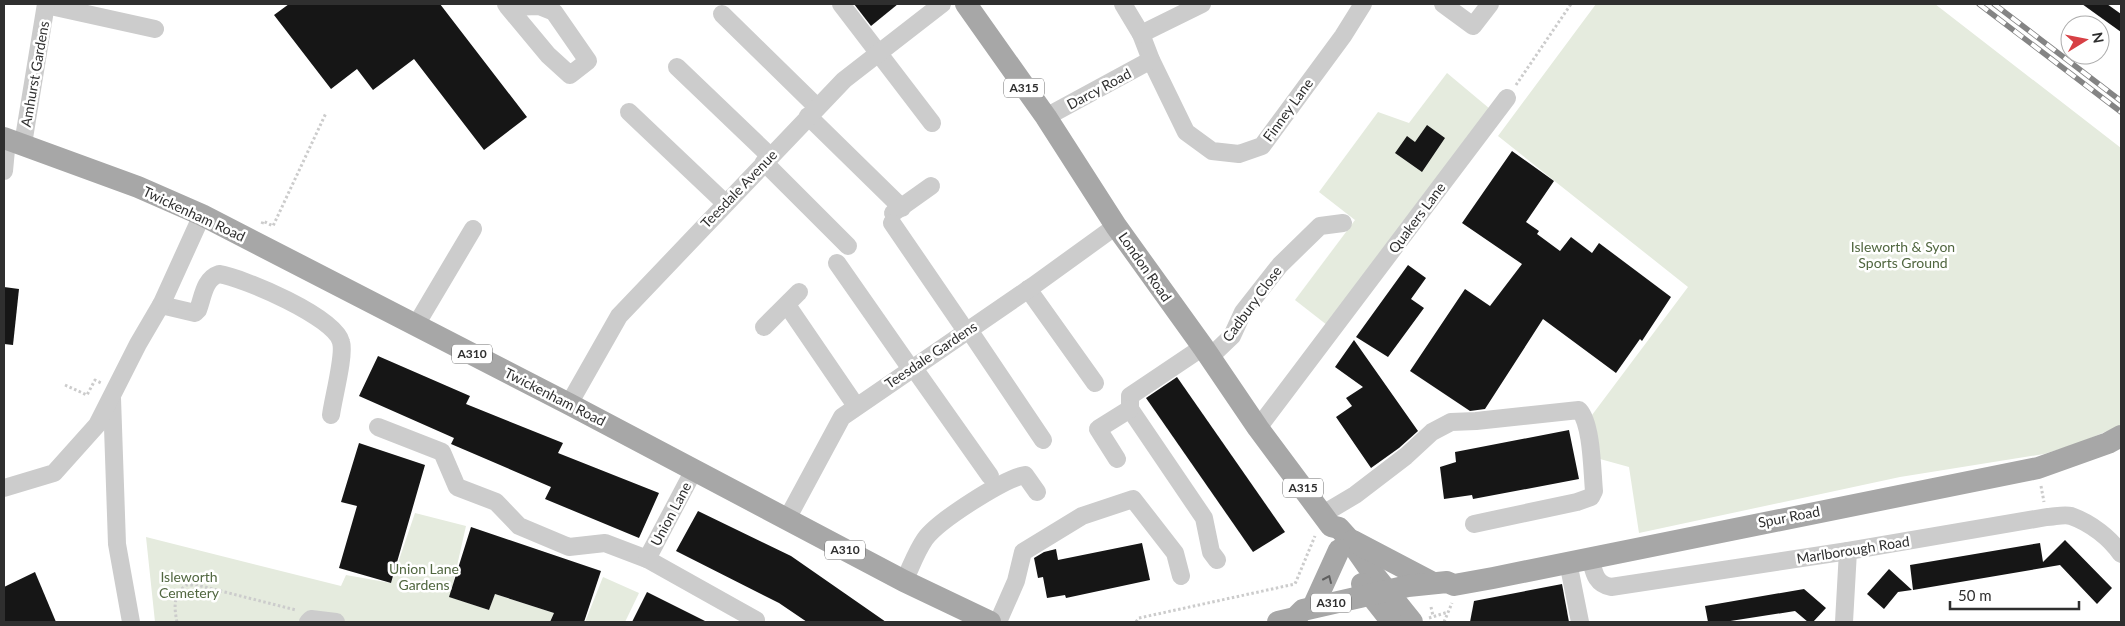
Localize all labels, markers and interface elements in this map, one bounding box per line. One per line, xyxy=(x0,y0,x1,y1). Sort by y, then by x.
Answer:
north arrow xyxy=(2060,15,2110,65)
street label: Amhurst Gardens xyxy=(17,20,52,128)
text: N xyxy=(2089,31,2108,44)
street label: Darcy Road xyxy=(1064,65,1134,113)
street label: Finney Lane xyxy=(1259,75,1316,145)
road number: A315 xyxy=(1004,78,1044,98)
street label: Teesdale Avenue xyxy=(697,146,780,231)
street label: Quakers Lane xyxy=(1385,179,1449,256)
street label: Twickenham Road xyxy=(140,182,248,245)
street label: London Road xyxy=(1115,229,1176,305)
park label: Isleworth & Syon Sports Ground xyxy=(1851,238,1955,271)
street label: Cadbury Close xyxy=(1218,263,1285,345)
street label: Teesdale Gardens xyxy=(881,317,980,392)
road number: A310 xyxy=(452,344,492,364)
street label: Twickenham Road xyxy=(502,364,609,429)
road number: A315 xyxy=(1283,478,1323,498)
street label: Union Lane xyxy=(647,479,694,549)
street label: Spur Road xyxy=(1757,502,1821,531)
street label: Marlborough Road xyxy=(1795,532,1911,567)
road number: A310 xyxy=(825,540,865,560)
park label: Union Lane Gardens xyxy=(389,560,459,593)
park label: Isleworth Cemetery xyxy=(159,568,220,601)
one-way arrow xyxy=(1321,575,1332,584)
scale bar xyxy=(1950,578,2079,610)
text: 50 m xyxy=(1958,586,1992,604)
road number: A310 xyxy=(1311,594,1351,612)

